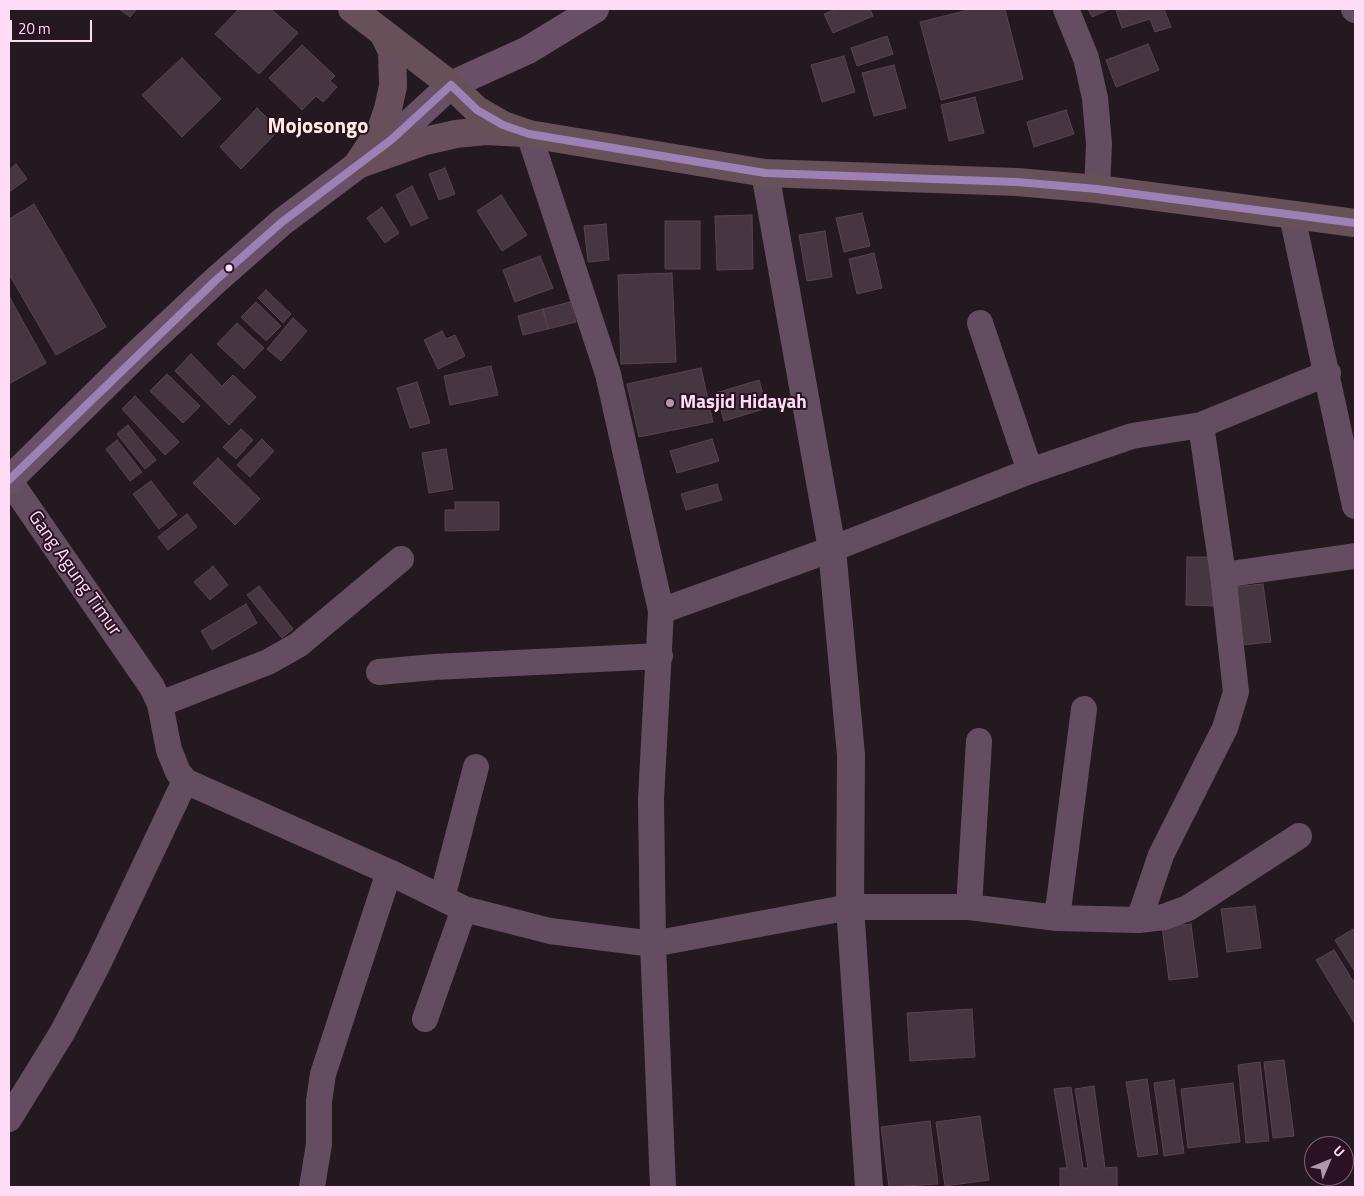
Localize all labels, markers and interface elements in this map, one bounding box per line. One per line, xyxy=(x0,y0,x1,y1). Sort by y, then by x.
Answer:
scale bar xyxy=(12,10,95,42)
text: 20 m xyxy=(18,17,51,40)
district label: Mojosongo xyxy=(268,115,368,141)
unlabelled marker xyxy=(224,263,234,273)
place label: Masjid Hidayah xyxy=(680,392,807,414)
marker: Masjid Hidayah xyxy=(664,397,676,409)
street label: Gang Agung Timur xyxy=(22,507,126,641)
north arrow xyxy=(1304,1136,1354,1186)
text: U xyxy=(1329,1140,1350,1161)

